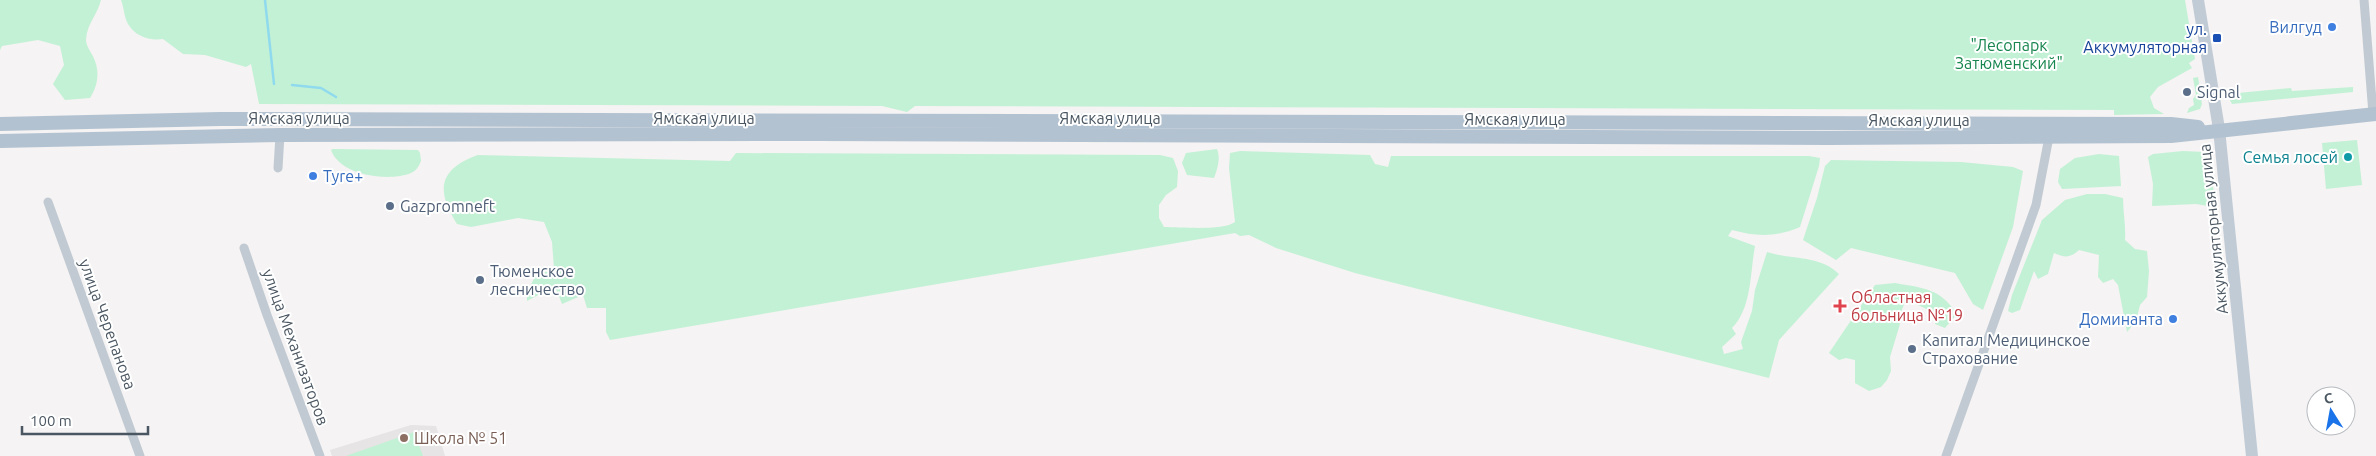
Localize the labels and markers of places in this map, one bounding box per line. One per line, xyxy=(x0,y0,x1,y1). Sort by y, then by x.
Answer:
place label: Вилгуд xyxy=(2269,18,2322,36)
place label: ул. Аккумуляторная xyxy=(2083,20,2207,56)
marker: Вилгуд xyxy=(2326,21,2338,33)
marker: ул. Аккумуляторная xyxy=(2211,32,2223,44)
place label: Signal xyxy=(2197,83,2240,101)
marker: Signal xyxy=(2181,86,2193,98)
place label: Семья лосей xyxy=(2243,148,2338,166)
marker: Семья лосей xyxy=(2342,151,2354,163)
place label: Tyre+ xyxy=(323,167,363,185)
marker: Tyre+ xyxy=(307,170,319,182)
place label: Gazpromneft xyxy=(400,197,496,215)
marker: Gazpromneft xyxy=(384,200,396,212)
place label: Тюменское лесничество xyxy=(490,262,585,298)
marker: Тюменское лесничество xyxy=(474,274,486,286)
place label: Областная больница №19 xyxy=(1851,288,1963,324)
marker: Областная больница №19 xyxy=(1833,299,1847,313)
place label: Доминанта xyxy=(2079,310,2163,328)
marker: Доминанта xyxy=(2167,313,2179,325)
place label: Капитал Медицинское Страхование xyxy=(1922,331,2090,367)
marker: Капитал Медицинское Страхование xyxy=(1906,343,1918,355)
place label: Школа № 51 xyxy=(414,429,507,447)
marker: Школа № 51 xyxy=(398,432,410,444)

